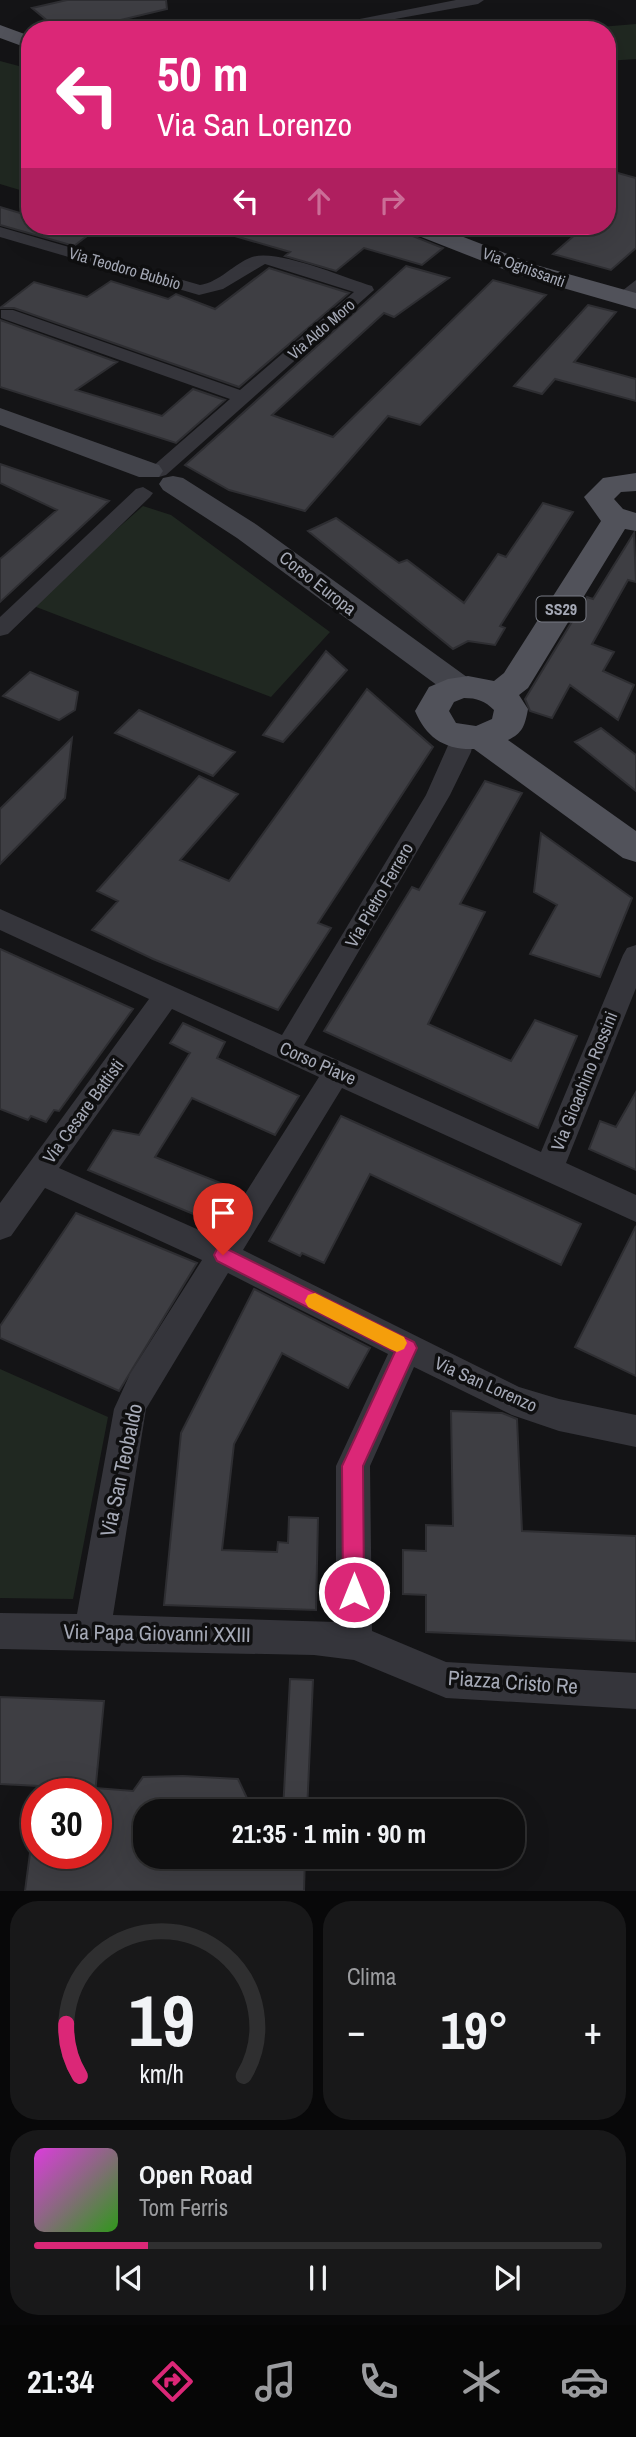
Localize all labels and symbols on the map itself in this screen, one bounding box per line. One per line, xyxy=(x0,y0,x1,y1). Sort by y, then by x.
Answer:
street label: Via Teodoro Bubbio xyxy=(66,242,184,294)
street label: Via Ognissanti xyxy=(480,242,568,292)
street label: Via Aldo Moro xyxy=(283,294,359,364)
street label: Corso Europa xyxy=(274,545,362,621)
road number: SS29 xyxy=(536,596,586,622)
street label: Via Pietro Ferrero xyxy=(339,838,419,952)
street label: Via Gioachino Rossini xyxy=(545,1008,623,1154)
street label: Corso Piave xyxy=(276,1035,360,1091)
street label: Via Cesare Battisti xyxy=(37,1054,129,1168)
pin xyxy=(193,1183,253,1255)
street label: Via San Lorenzo xyxy=(431,1350,541,1418)
street label: Via San Teobaldo xyxy=(93,1401,149,1539)
position arrow xyxy=(317,1555,391,1629)
street label: Via Papa Giovanni XXIII xyxy=(63,1617,251,1649)
street label: Piazza Cristo Re xyxy=(447,1663,579,1701)
speed limit sign: 30 xyxy=(21,1778,112,1869)

